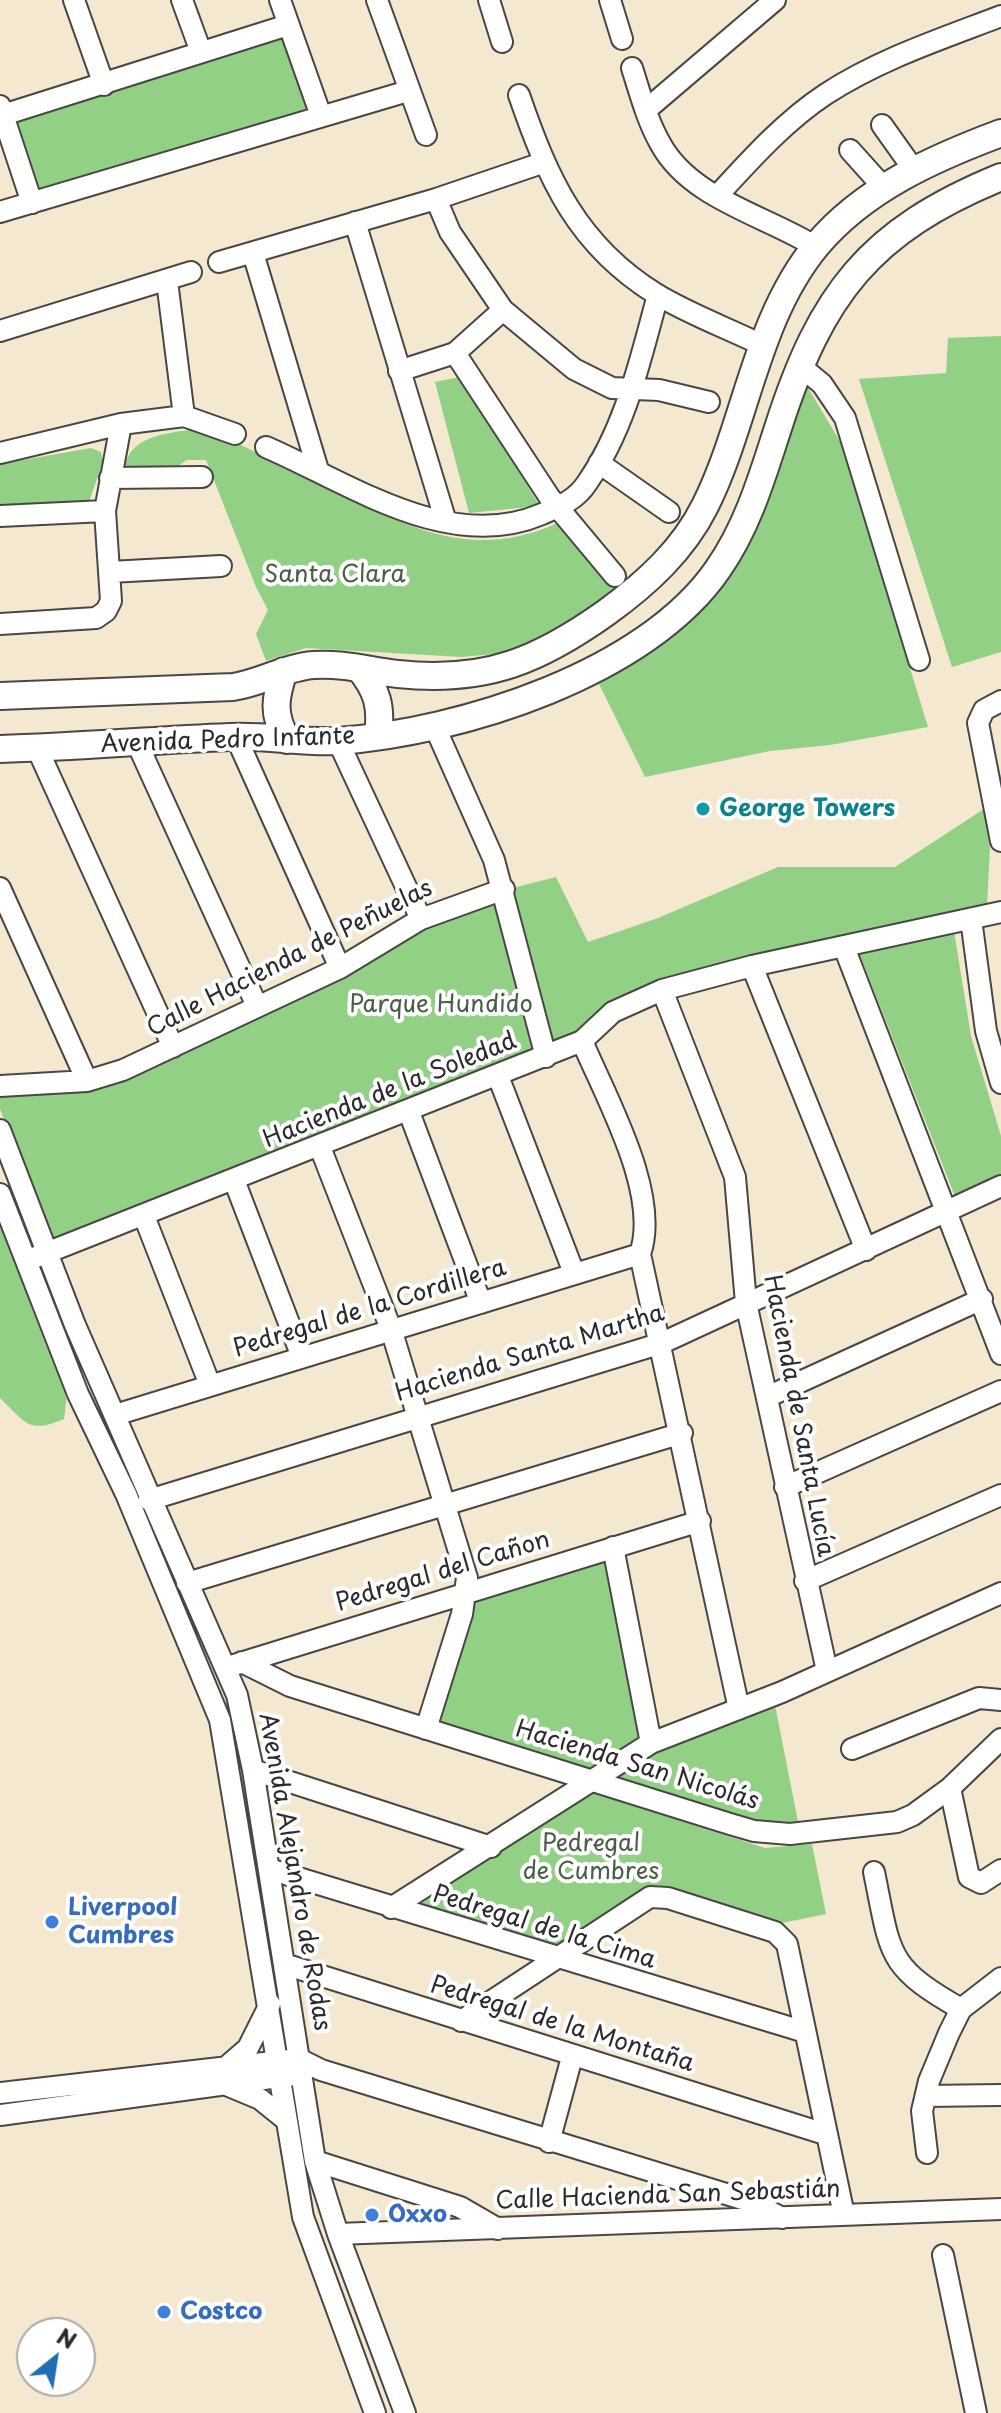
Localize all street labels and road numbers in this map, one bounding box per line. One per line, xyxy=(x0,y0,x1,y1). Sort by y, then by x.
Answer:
street label: Avenida Pedro Infante xyxy=(100,722,356,760)
street label: Calle Hacienda de Peñuelas xyxy=(142,874,438,1044)
street label: Hacienda de la Soledad xyxy=(259,1027,521,1155)
street label: Pedregal de la Cordillera xyxy=(230,1254,510,1364)
street label: Hacienda de Santa Lucía xyxy=(757,1273,839,1559)
street label: Hacienda Santa Martha xyxy=(392,1299,668,1409)
street label: Pedregal del Cañon xyxy=(333,1526,553,1618)
street label: Avenida Alejandro de Rodas xyxy=(252,1711,336,2033)
street label: Hacienda San Nicolás xyxy=(512,1715,762,1817)
street label: Pedregal de la Cima xyxy=(429,1880,659,1976)
street label: Pedregal de la Montaña xyxy=(427,1971,697,2079)
street label: Calle Hacienda San Sebastián xyxy=(495,2176,841,2216)

